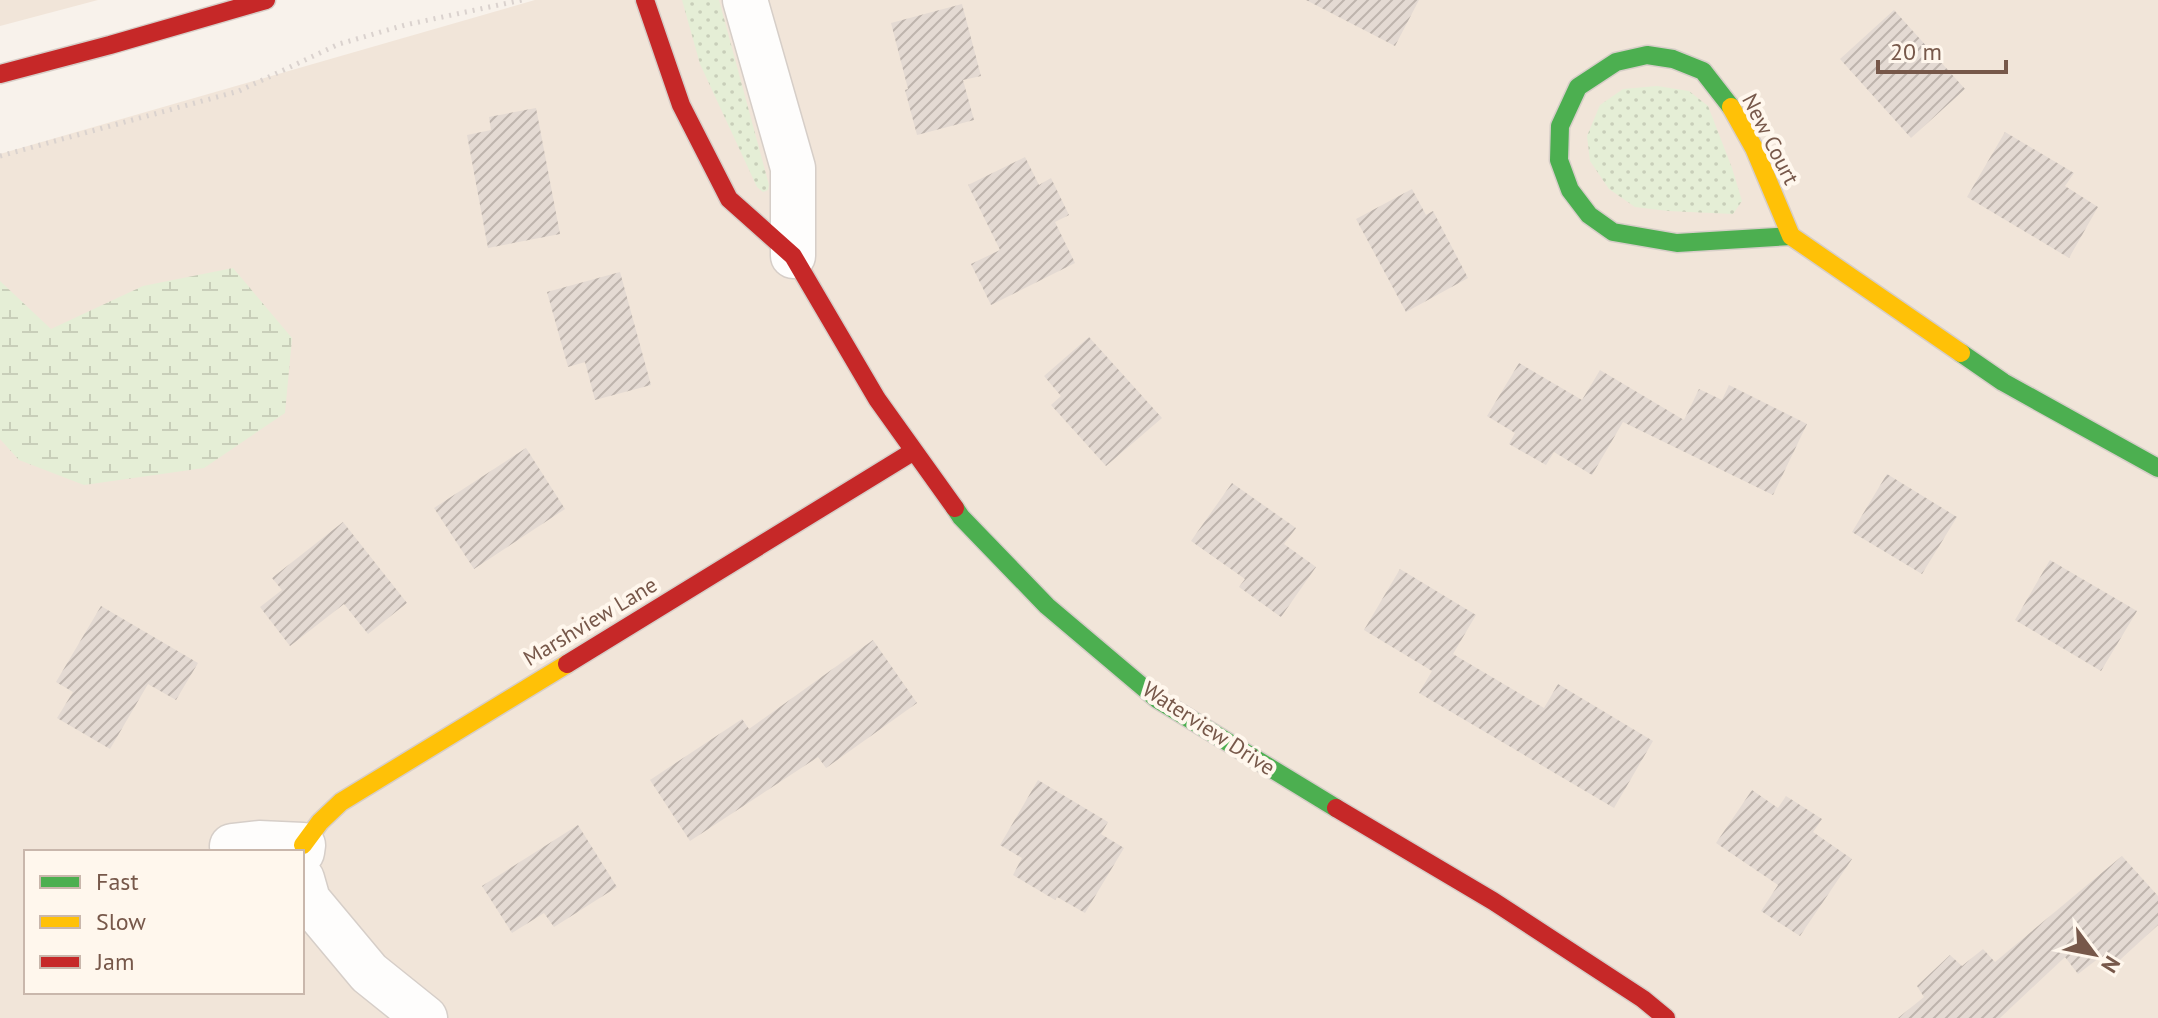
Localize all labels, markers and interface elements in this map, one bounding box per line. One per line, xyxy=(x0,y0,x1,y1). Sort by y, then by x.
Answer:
scale bar xyxy=(1878,24,2006,74)
text: 20 m xyxy=(1890,36,1942,67)
street label: New Court xyxy=(1736,89,1806,190)
street label: Marshview Lane xyxy=(518,570,662,672)
street label: Waterview Drive xyxy=(1137,675,1281,781)
legend xyxy=(24,850,304,994)
text: Fast xyxy=(96,866,139,897)
text: Slow xyxy=(96,906,146,937)
north arrow xyxy=(2054,914,2134,994)
text: Jam xyxy=(95,946,134,977)
text: N xyxy=(2095,951,2127,978)

